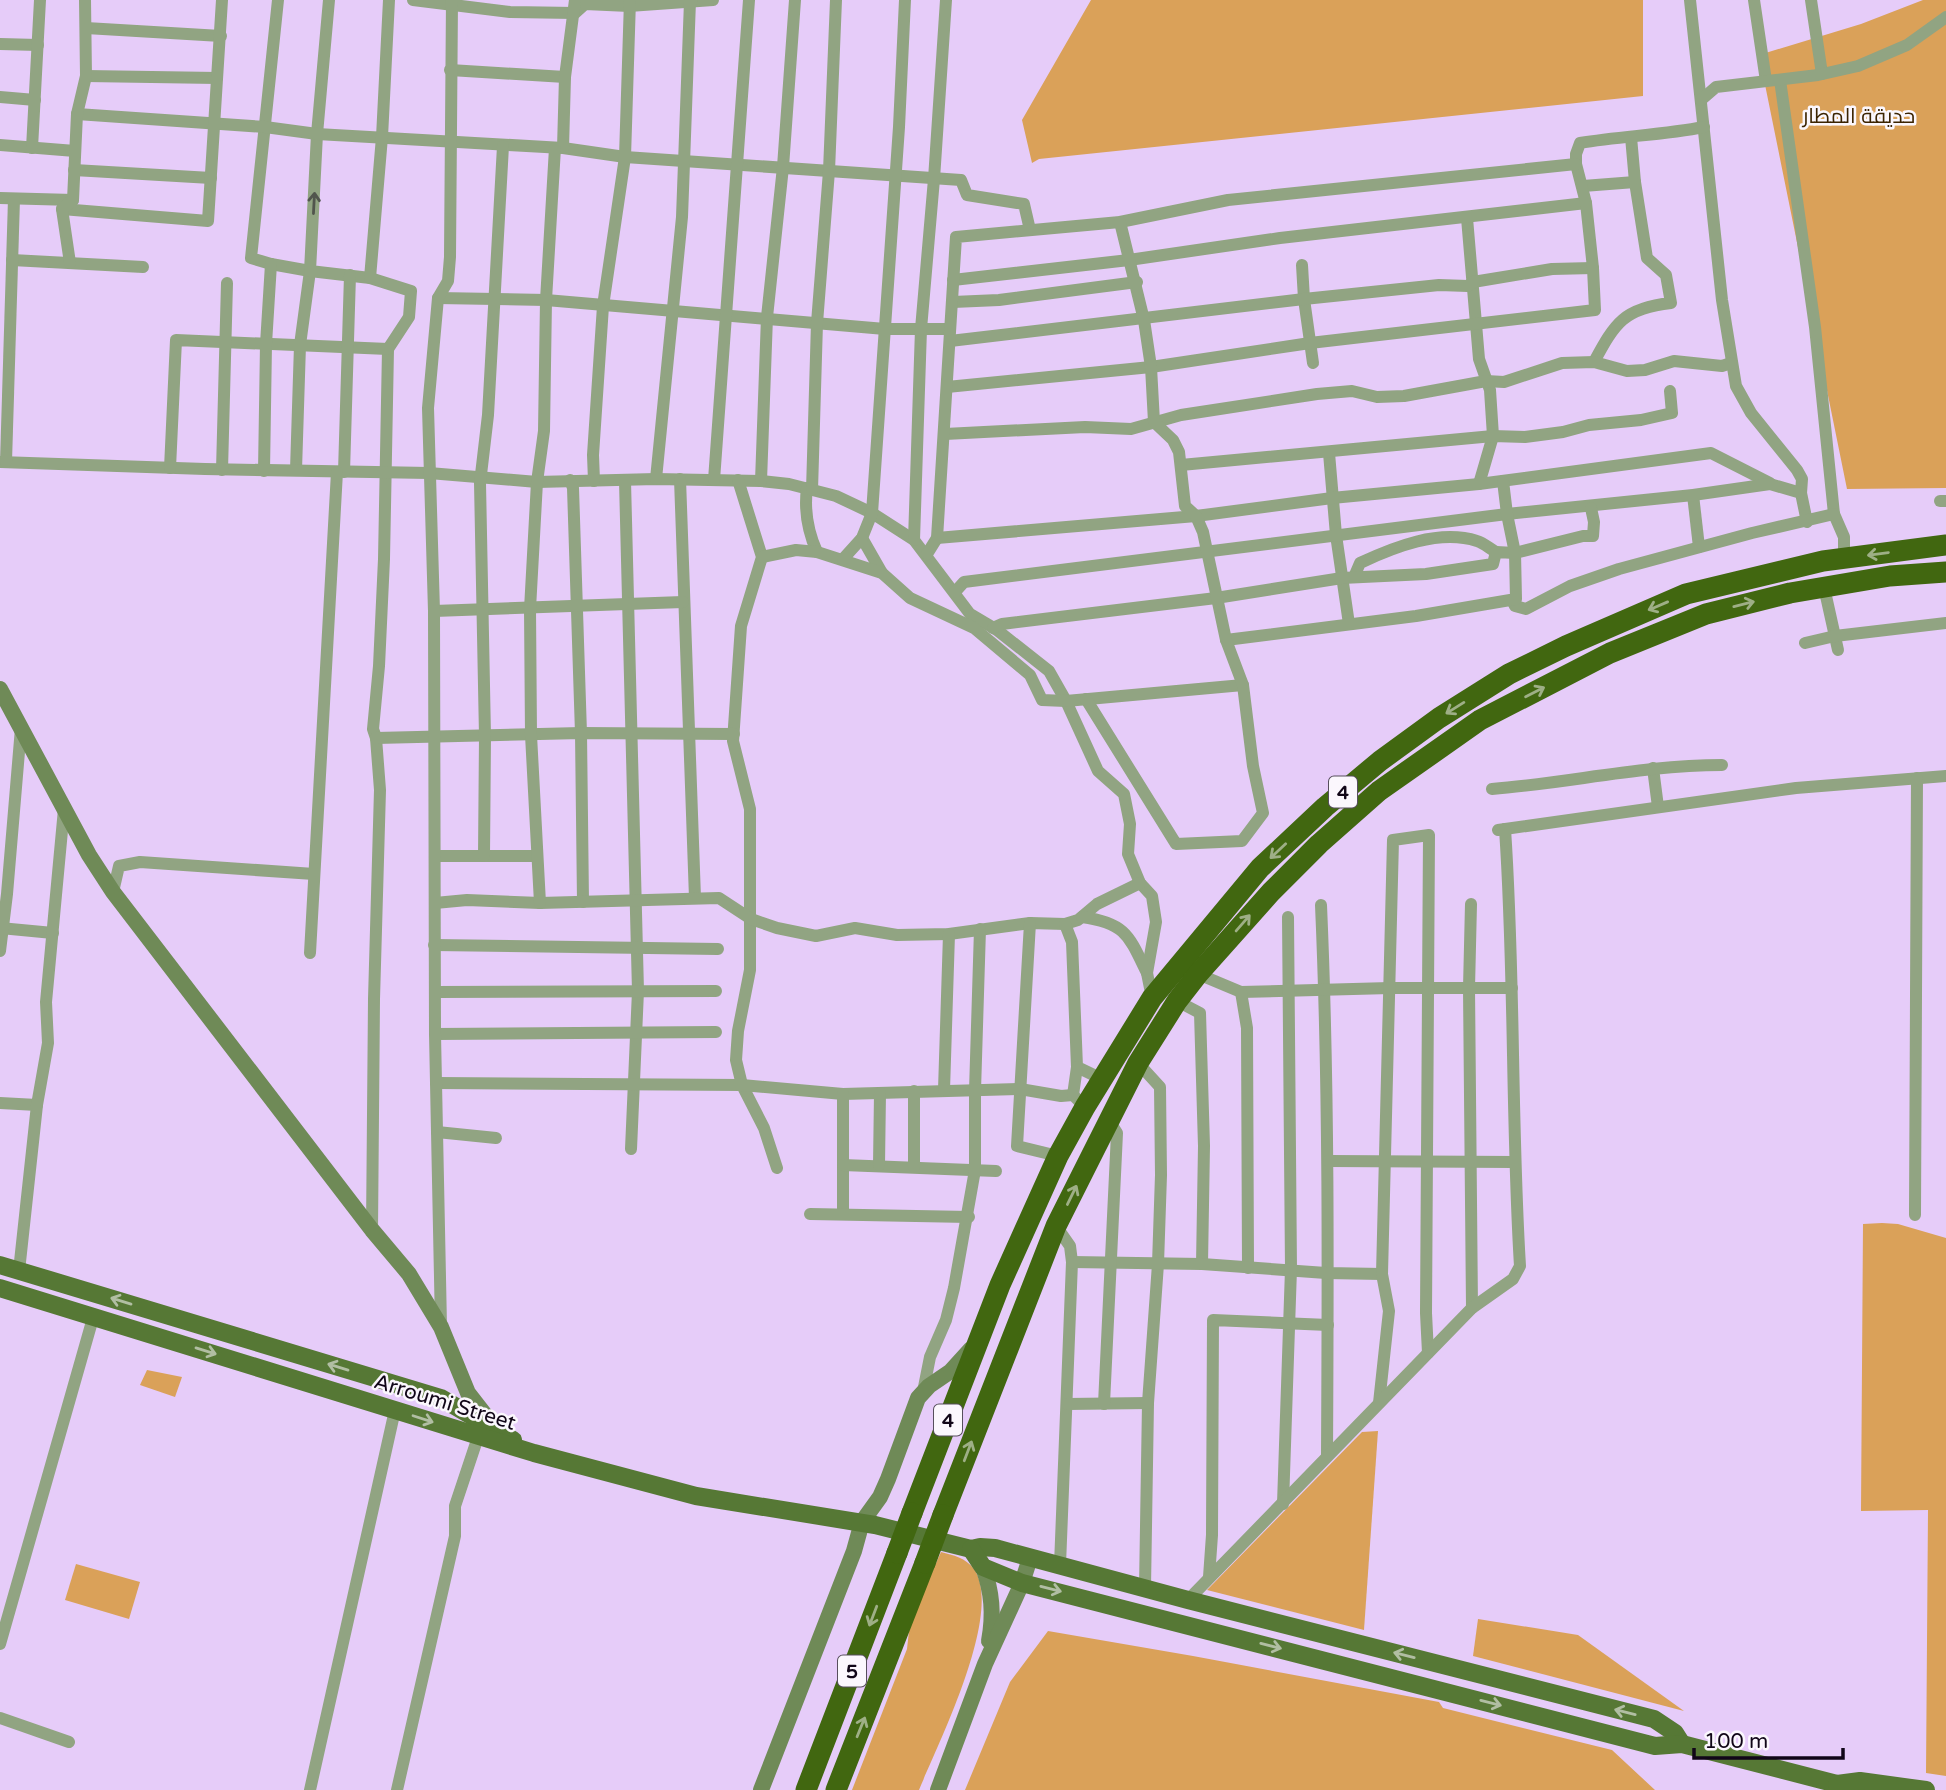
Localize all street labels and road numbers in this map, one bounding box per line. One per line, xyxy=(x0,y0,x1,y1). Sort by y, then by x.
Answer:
road number: 4 xyxy=(1329,776,1357,807)
street label: Arroumi Street xyxy=(371,1369,519,1436)
road number: 4 xyxy=(934,1404,962,1436)
road number: 5 xyxy=(838,1656,866,1686)

